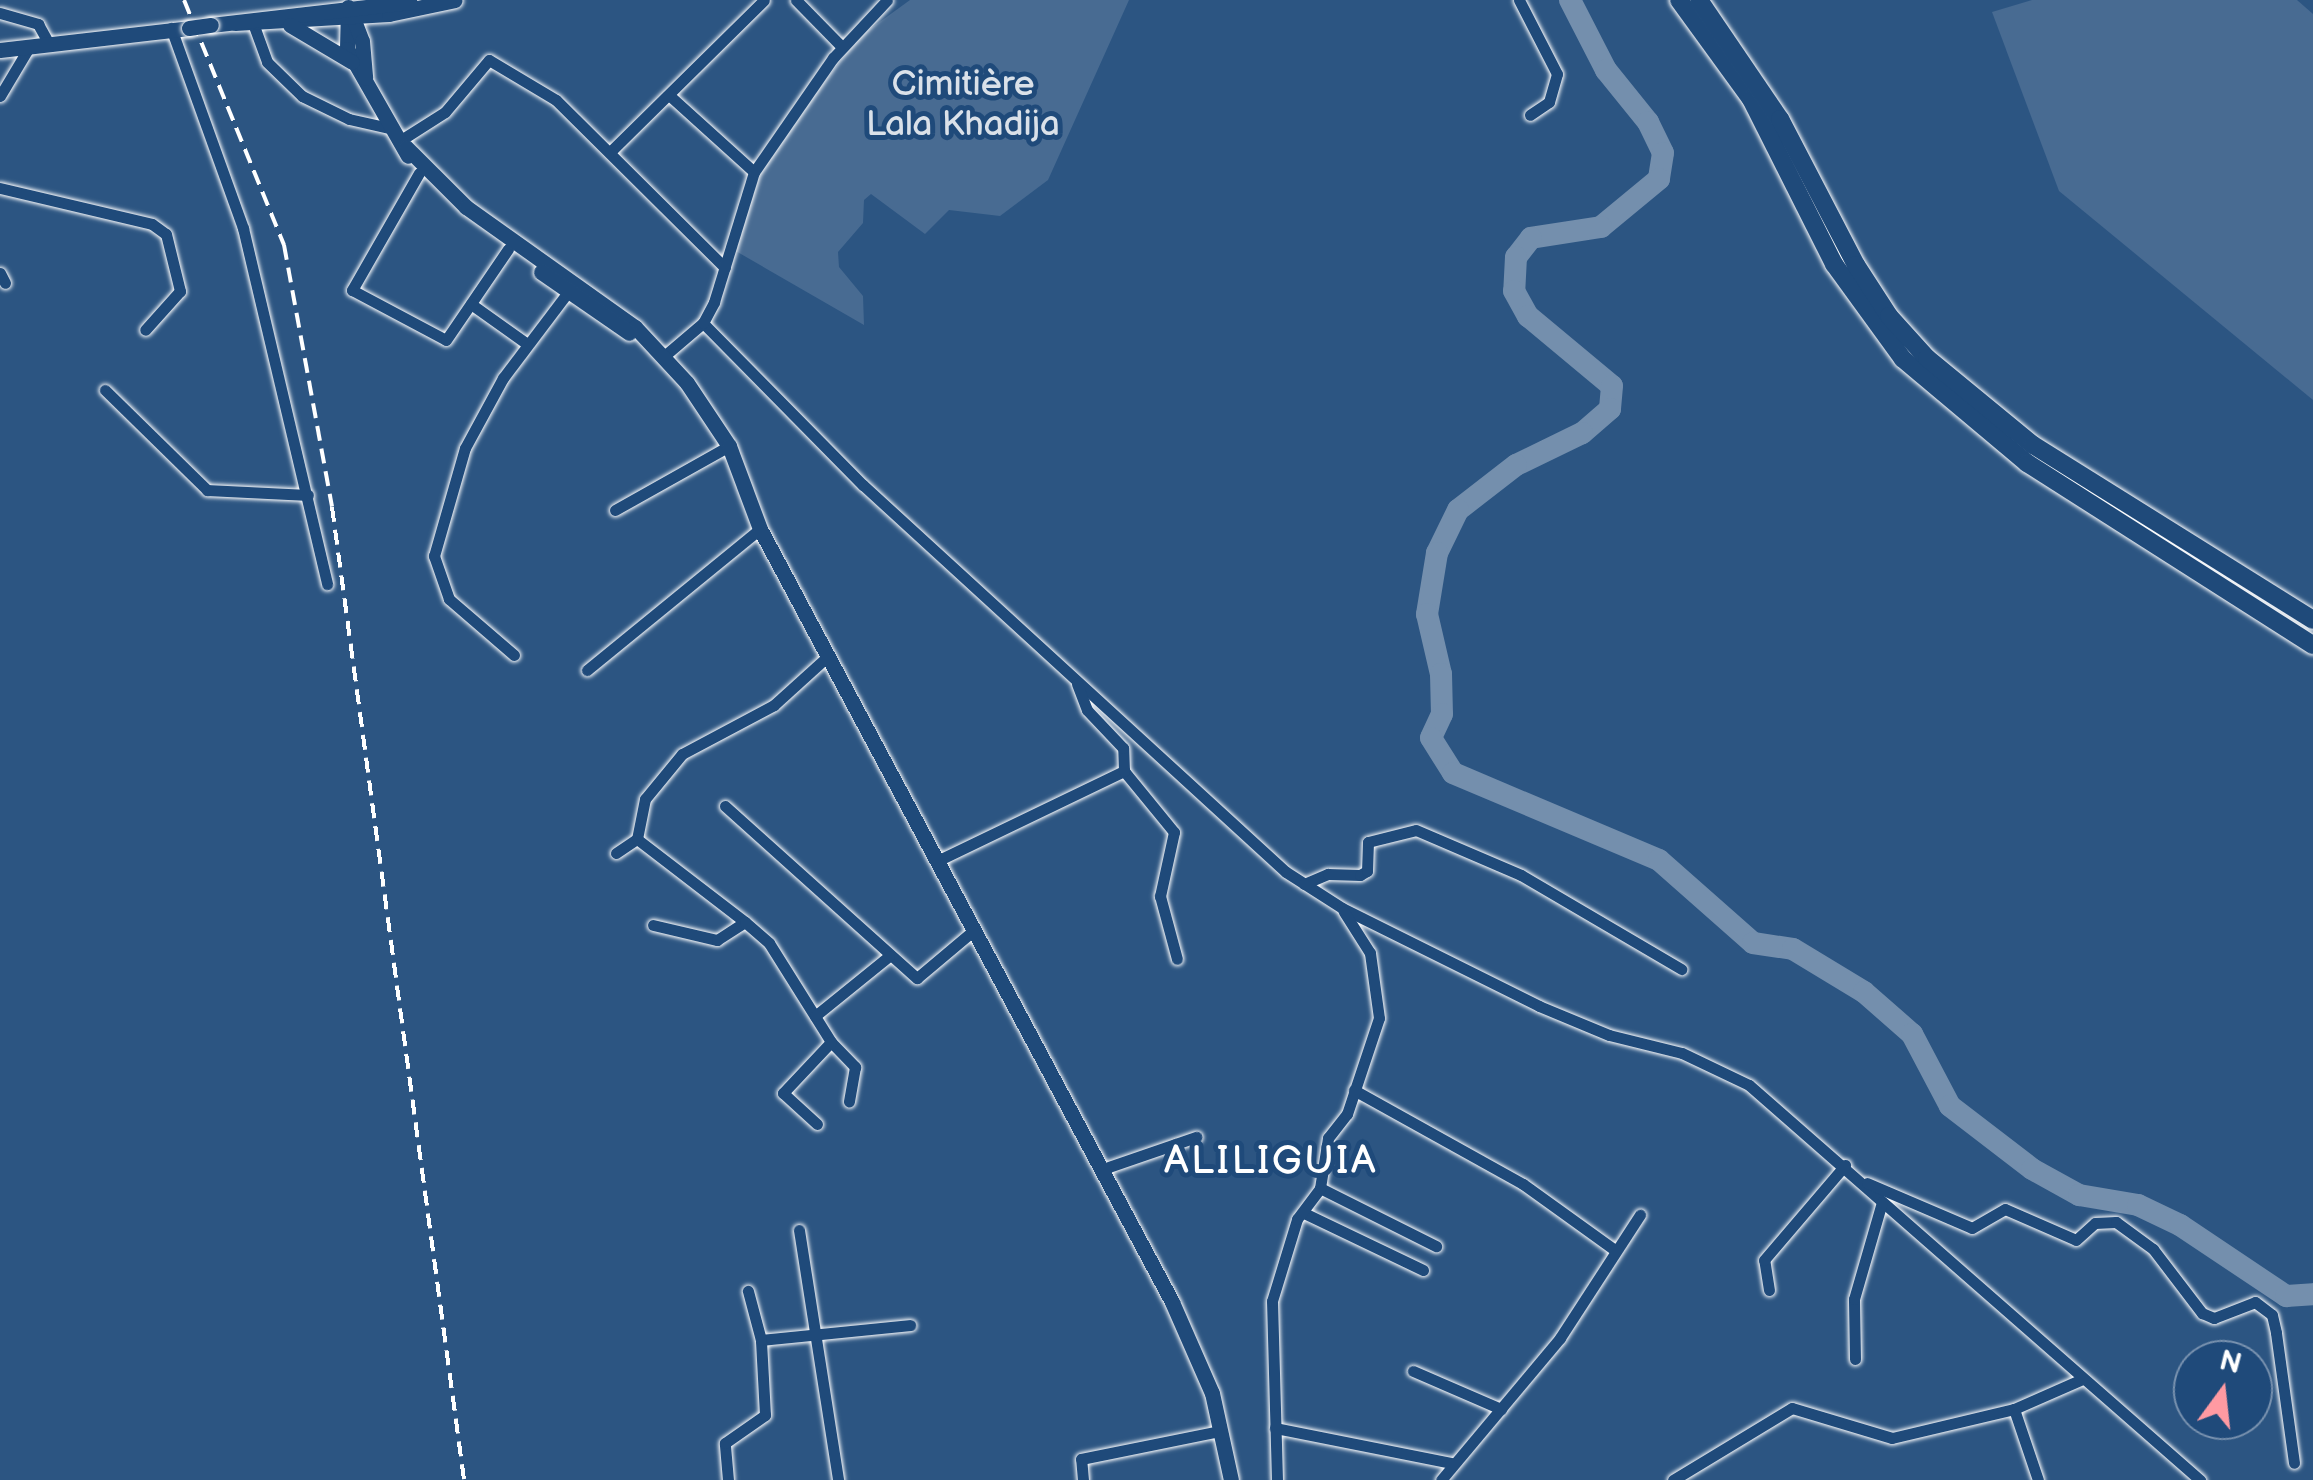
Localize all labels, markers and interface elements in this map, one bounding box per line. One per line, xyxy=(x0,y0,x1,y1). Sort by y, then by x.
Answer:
park label: Cimitière Lala Khadija xyxy=(866,64,1060,146)
district label: ALILIGUIA xyxy=(1164,1137,1378,1185)
north arrow xyxy=(2173,1340,2273,1440)
text: N xyxy=(2216,1344,2245,1381)

